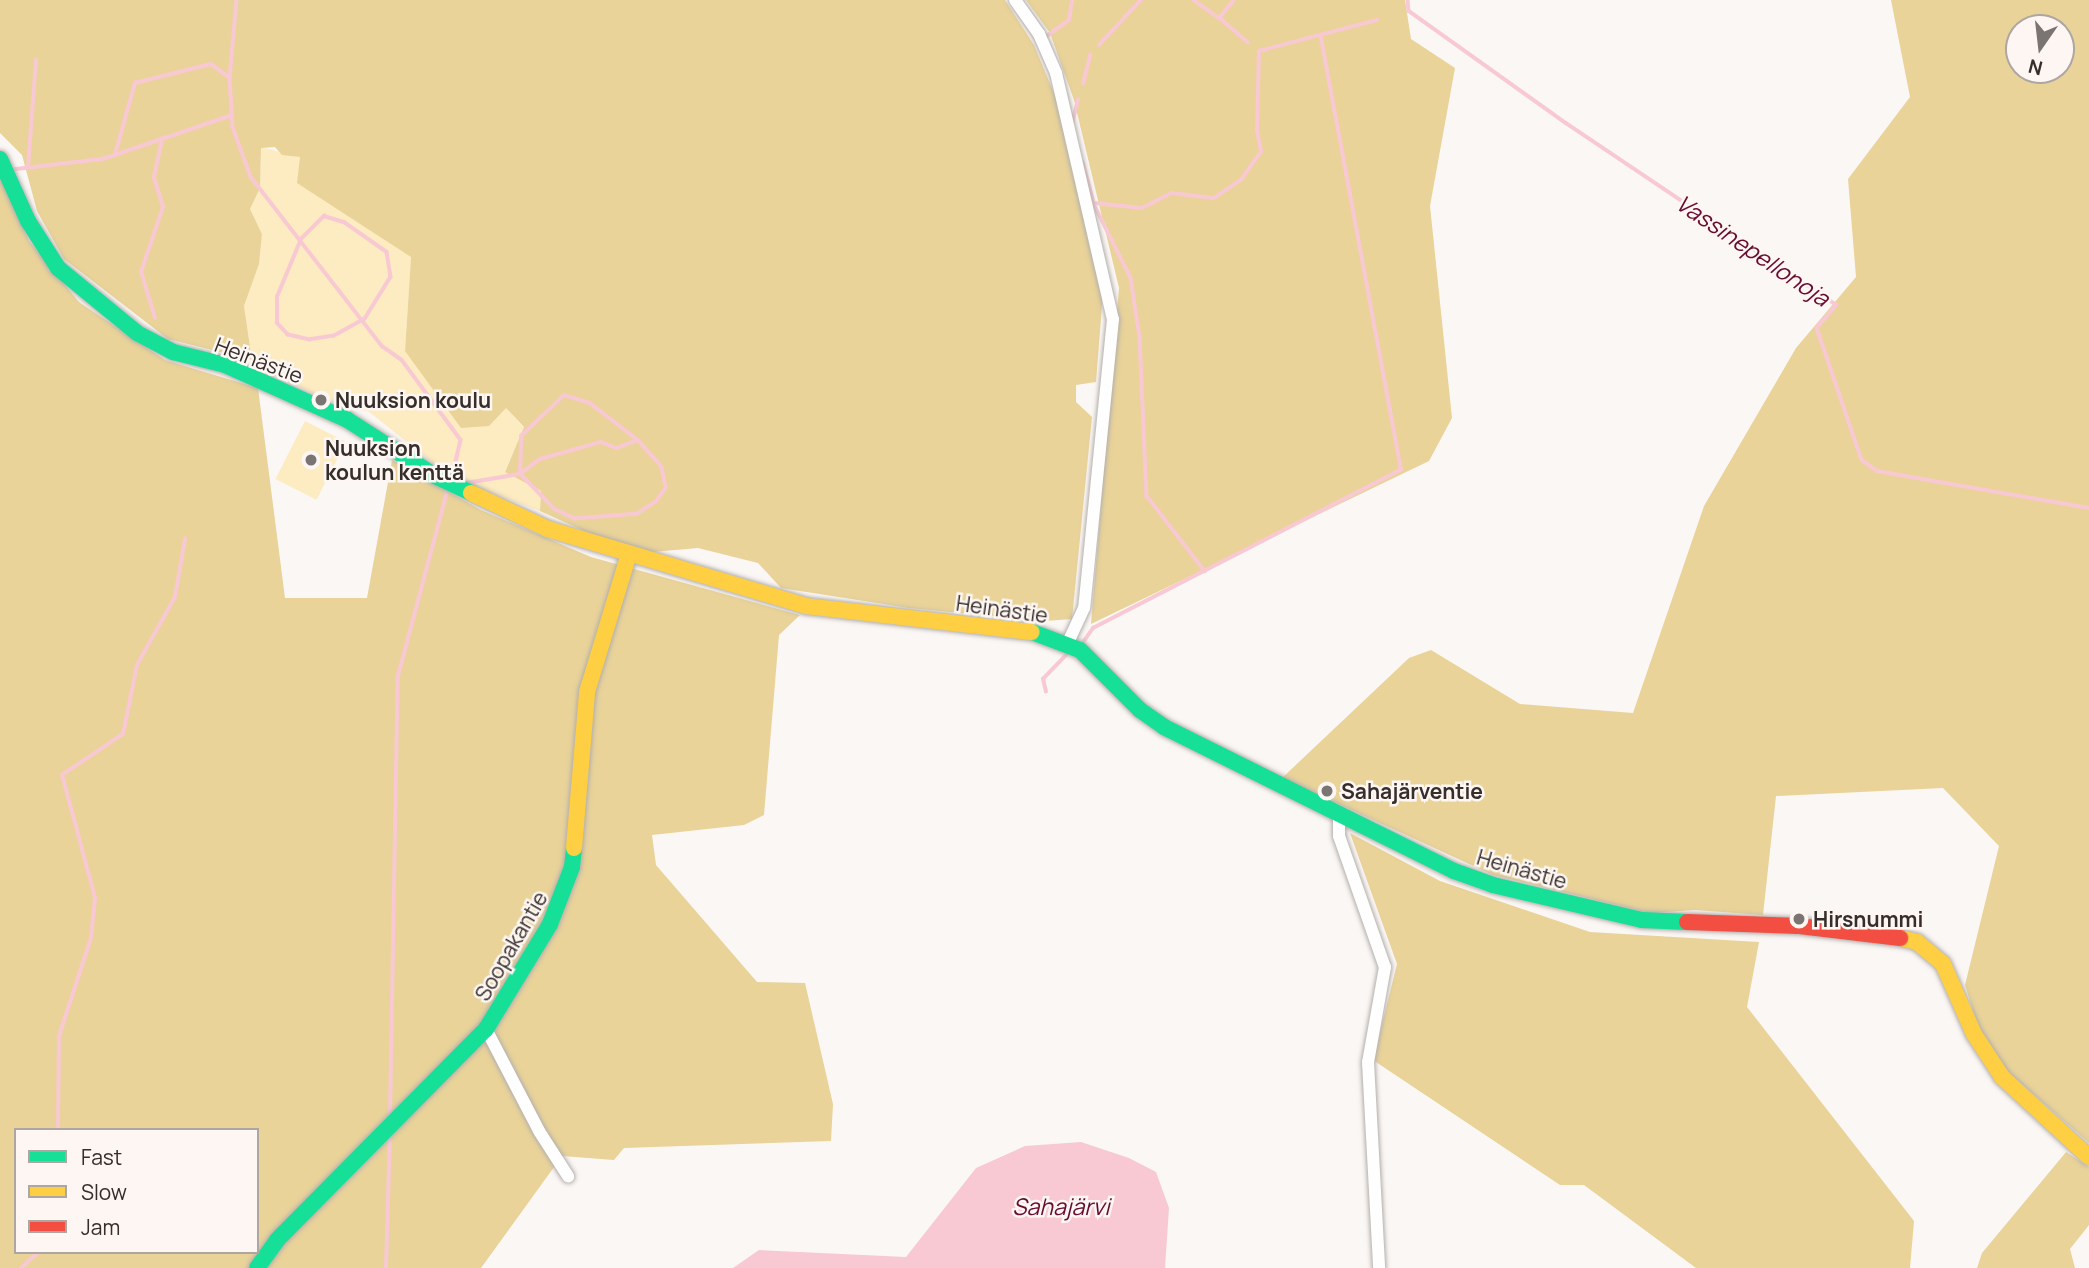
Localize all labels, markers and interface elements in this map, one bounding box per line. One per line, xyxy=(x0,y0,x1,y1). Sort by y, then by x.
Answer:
north arrow xyxy=(2005,14,2075,84)
text: N xyxy=(2026,53,2045,82)
water label: Vassinepellonoja xyxy=(1671,189,1835,311)
street label: Heinästie xyxy=(211,332,307,388)
place label: Nuuksion koulu xyxy=(335,387,491,413)
marker: Nuuksion koulu xyxy=(313,392,329,408)
place label: Nuuksion koulun kenttä xyxy=(325,435,464,485)
marker: Nuuksion koulun kenttä xyxy=(303,452,319,468)
street label: Heinästie xyxy=(955,590,1049,628)
place label: Sahajärventie xyxy=(1341,778,1483,804)
marker: Sahajärventie xyxy=(1319,783,1335,799)
street label: Heinästie xyxy=(1474,844,1570,894)
street label: Soopakantie xyxy=(470,887,552,1005)
place label: Hirsnummi xyxy=(1813,906,1923,932)
marker: Hirsnummi xyxy=(1791,911,1807,927)
legend xyxy=(14,1128,259,1254)
text: Fast xyxy=(81,1143,122,1171)
text: Slow xyxy=(81,1178,127,1206)
water label: Sahajärvi xyxy=(1012,1192,1110,1220)
text: Jam xyxy=(81,1213,120,1241)

